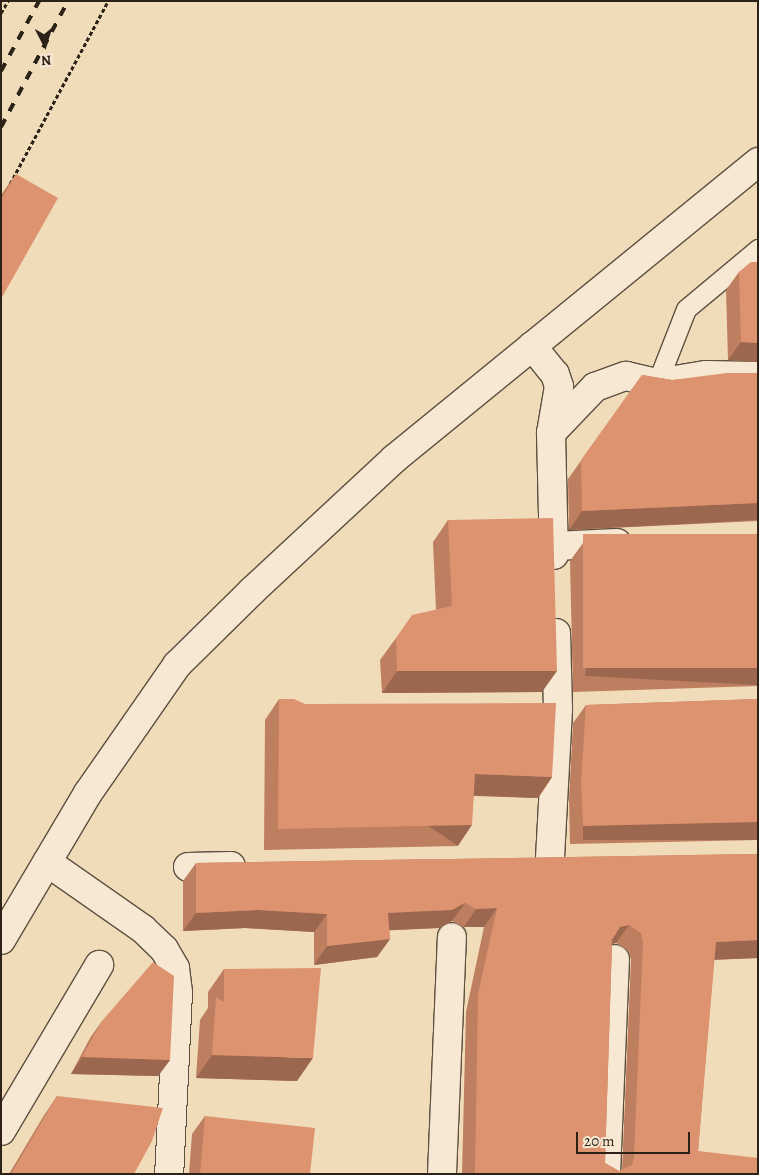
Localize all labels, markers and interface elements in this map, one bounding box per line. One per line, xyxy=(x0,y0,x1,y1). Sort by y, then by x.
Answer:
north arrow xyxy=(20,20,70,70)
text: N xyxy=(40,51,52,70)
scale bar xyxy=(579,1122,693,1154)
text: 20 m xyxy=(584,1131,615,1151)

